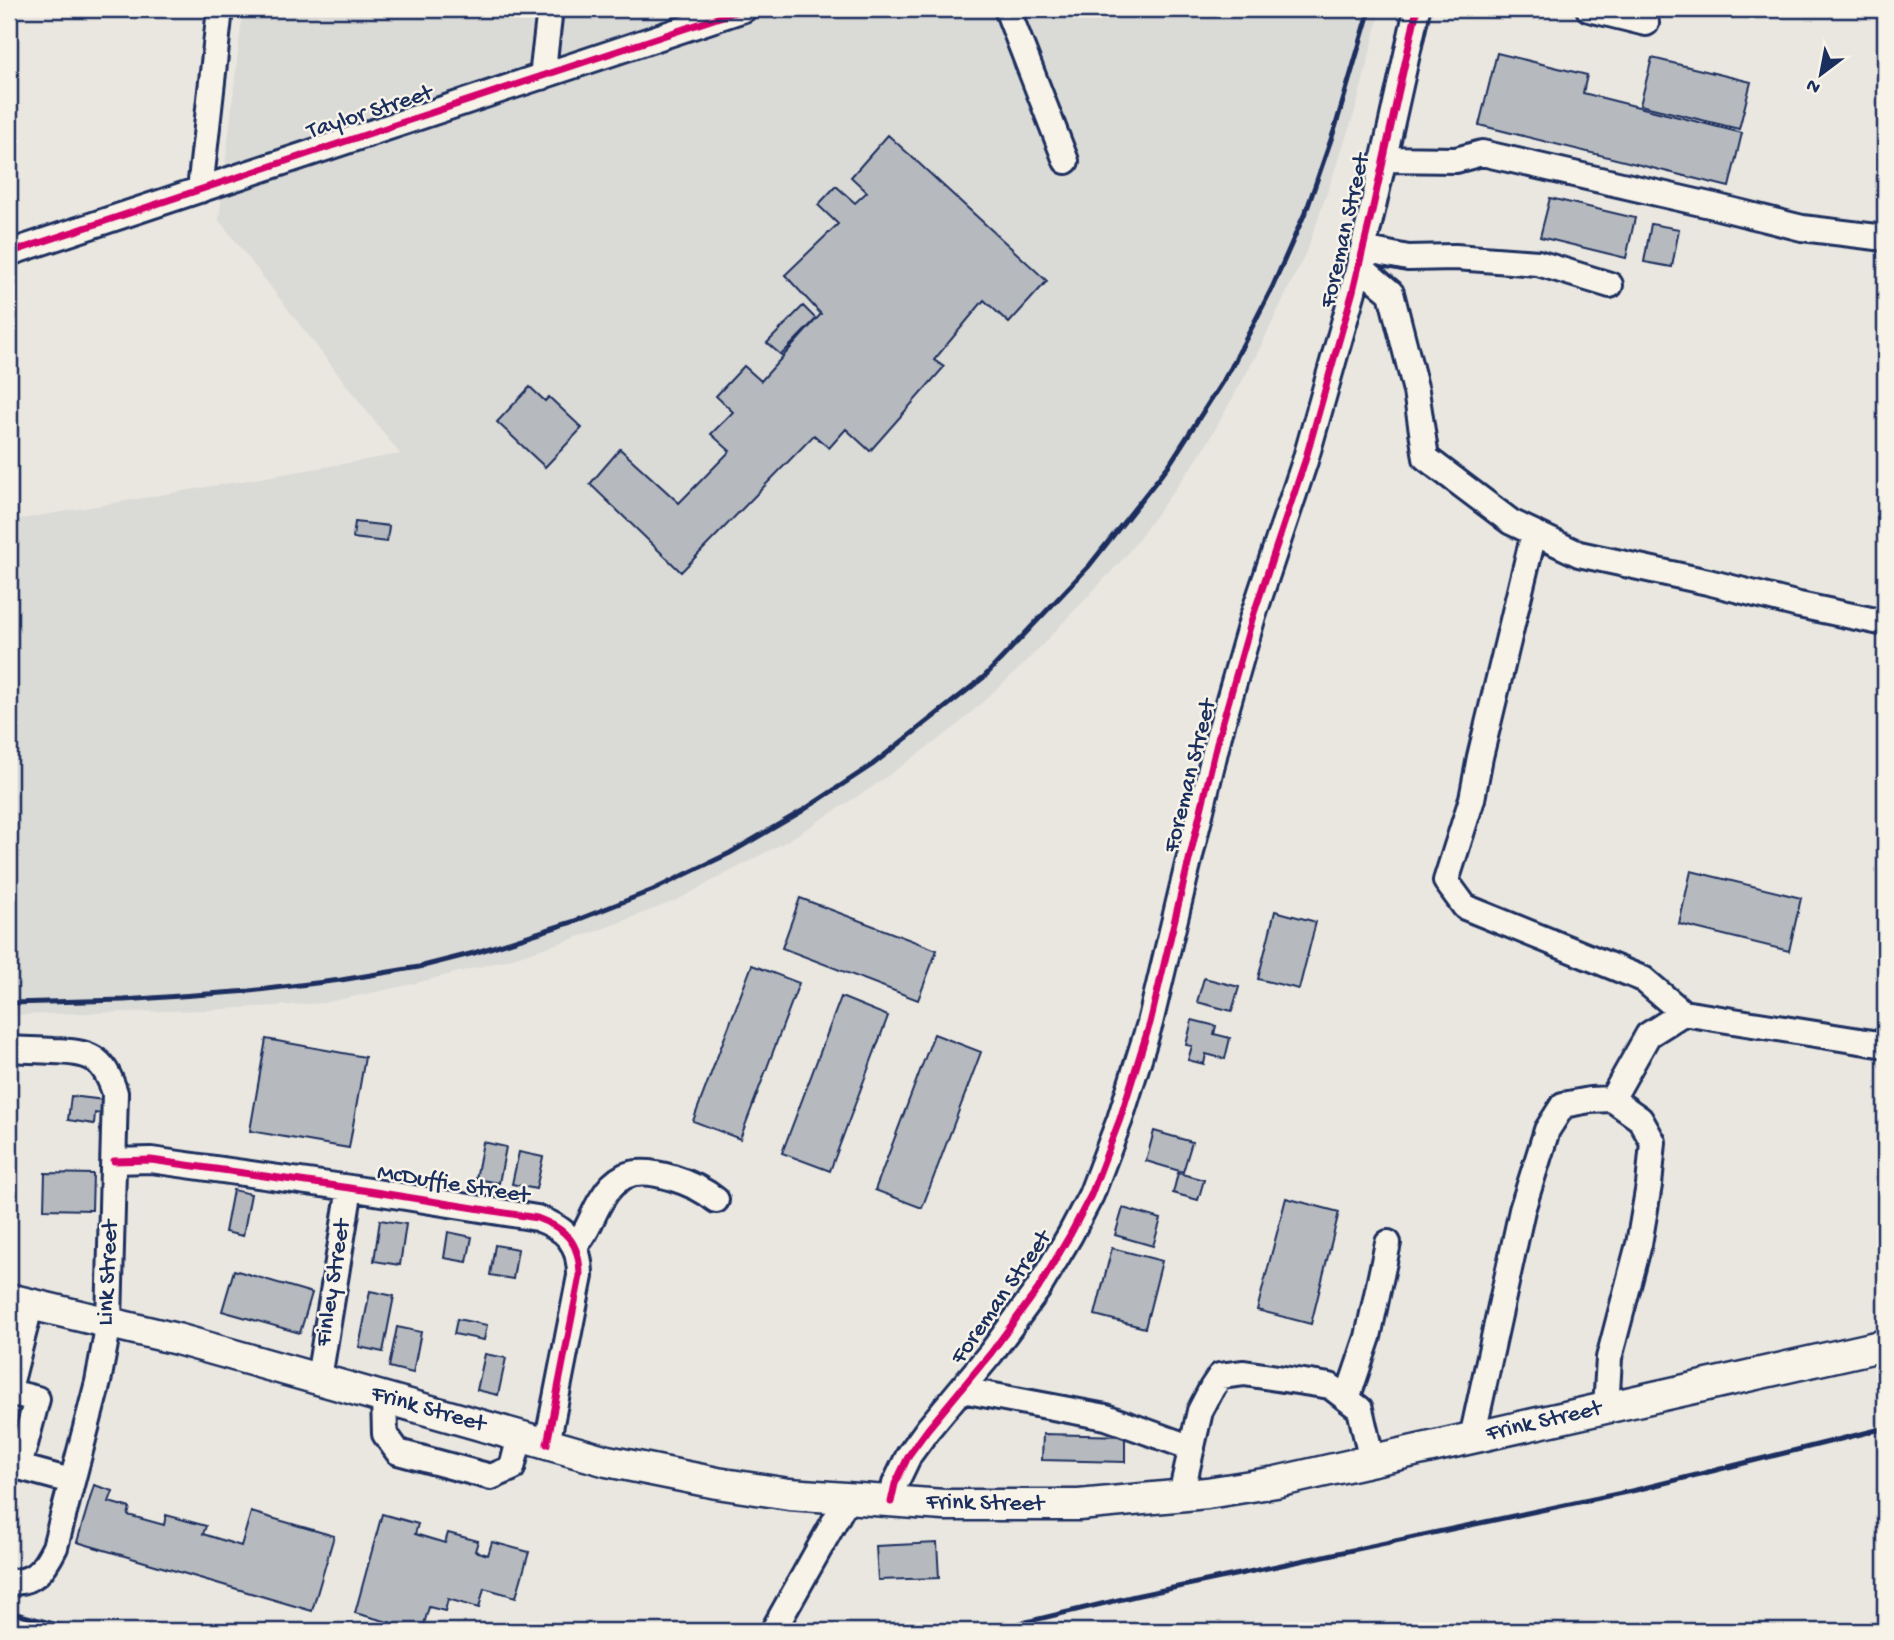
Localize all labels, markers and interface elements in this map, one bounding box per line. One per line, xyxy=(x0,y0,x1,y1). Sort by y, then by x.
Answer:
north arrow xyxy=(1786,38,1856,108)
text: N xyxy=(1802,72,1825,98)
street label: Taylor Street xyxy=(302,78,439,148)
street label: Foreman Street xyxy=(1314,149,1378,312)
street label: Foreman Street xyxy=(1158,694,1225,857)
street label: McDuffie Street xyxy=(375,1159,533,1212)
street label: Finley Street xyxy=(310,1215,359,1349)
street label: Link Street xyxy=(92,1217,126,1327)
street label: Foreman Street xyxy=(945,1224,1060,1371)
street label: Frink Street xyxy=(366,1380,491,1441)
street label: Frink Street xyxy=(1482,1394,1607,1450)
street label: Frink Street xyxy=(925,1488,1046,1520)

